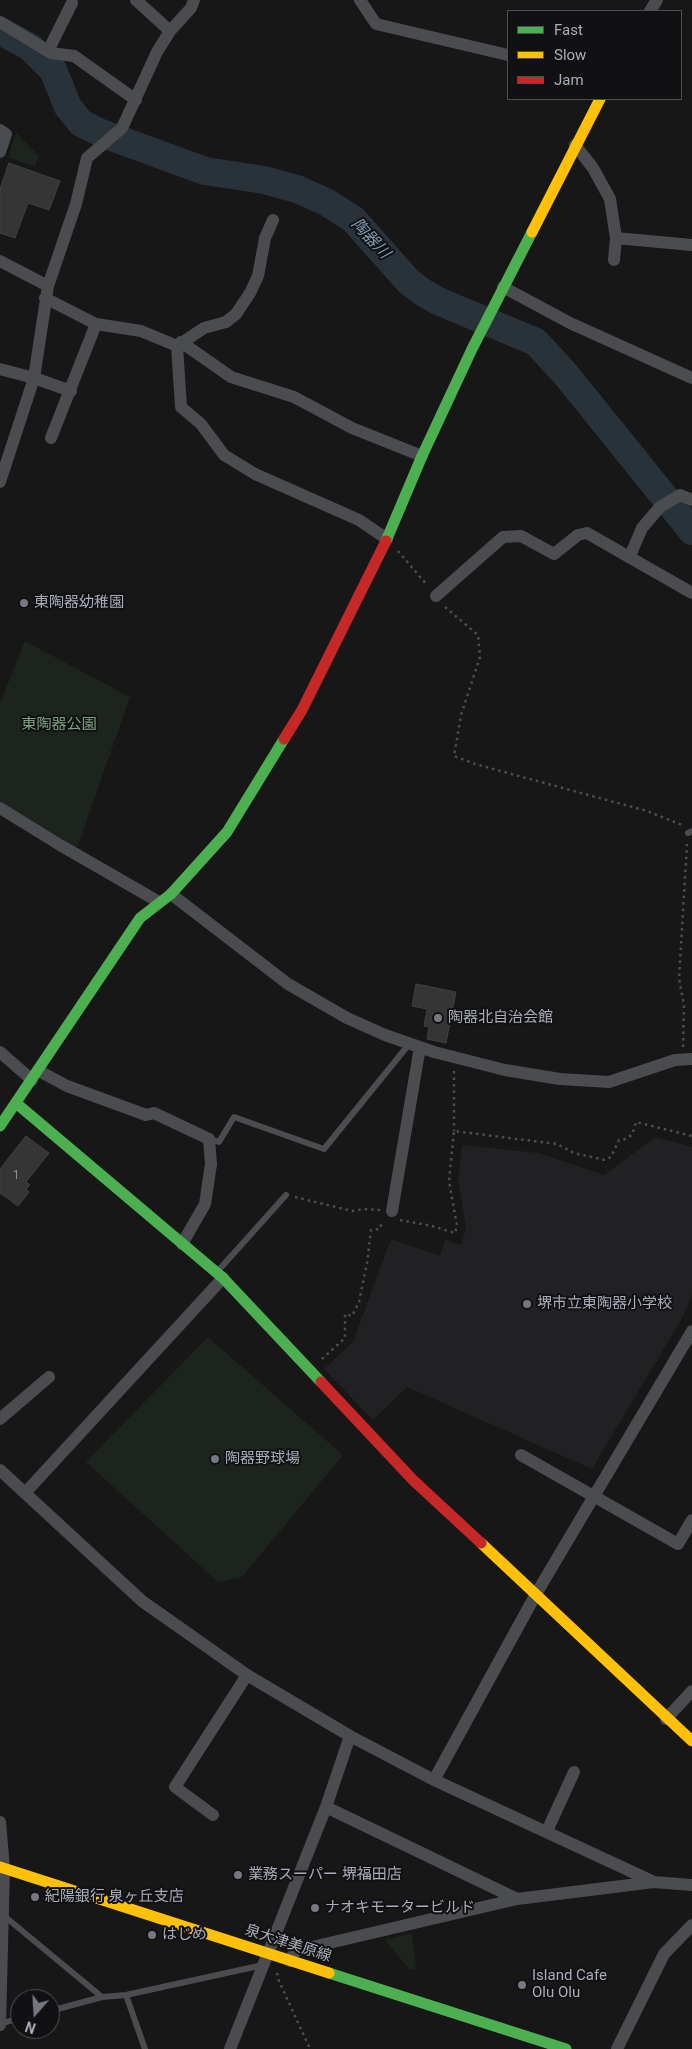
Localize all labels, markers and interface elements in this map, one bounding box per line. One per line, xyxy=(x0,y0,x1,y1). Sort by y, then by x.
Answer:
legend xyxy=(507,10,682,100)
text: Fast xyxy=(554,21,583,39)
text: Slow xyxy=(554,46,586,64)
text: Jam xyxy=(554,71,584,89)
water label: 陶器川 xyxy=(347,215,393,263)
place label: 東陶器幼稚園 xyxy=(34,594,124,612)
marker: 東陶器幼稚園 xyxy=(18,597,30,609)
park label: 東陶器公園 xyxy=(22,716,96,734)
place label: 陶器北自治会館 xyxy=(448,1009,553,1027)
marker: 陶器北自治会館 xyxy=(432,1012,444,1024)
house number: 1 xyxy=(13,1169,19,1183)
place label: 堺市立東陶器小学校 xyxy=(537,1295,672,1313)
marker: 堺市立東陶器小学校 xyxy=(521,1298,533,1310)
place label: 陶器野球場 xyxy=(225,1450,300,1468)
marker: 陶器野球場 xyxy=(209,1453,221,1465)
place label: 業務スーパー 堺福田店 xyxy=(248,1866,402,1884)
marker: 業務スーパー 堺福田店 xyxy=(232,1869,244,1881)
place label: 紀陽銀行 泉ヶ丘支店 xyxy=(45,1888,184,1906)
marker: 紀陽銀行 泉ヶ丘支店 xyxy=(29,1891,41,1903)
place label: ナオキモータービルド xyxy=(325,1899,475,1917)
marker: ナオキモータービルド xyxy=(309,1902,321,1914)
street label: 泉大津美原線 xyxy=(242,1922,334,1966)
place label: はじめ xyxy=(162,1926,207,1944)
marker: はじめ xyxy=(146,1929,158,1941)
place label: Island Cafe Olu Olu xyxy=(532,1967,607,2002)
marker: Island Cafe Olu Olu xyxy=(516,1979,528,1991)
north arrow xyxy=(10,1989,60,2039)
text: N xyxy=(23,2018,38,2036)

